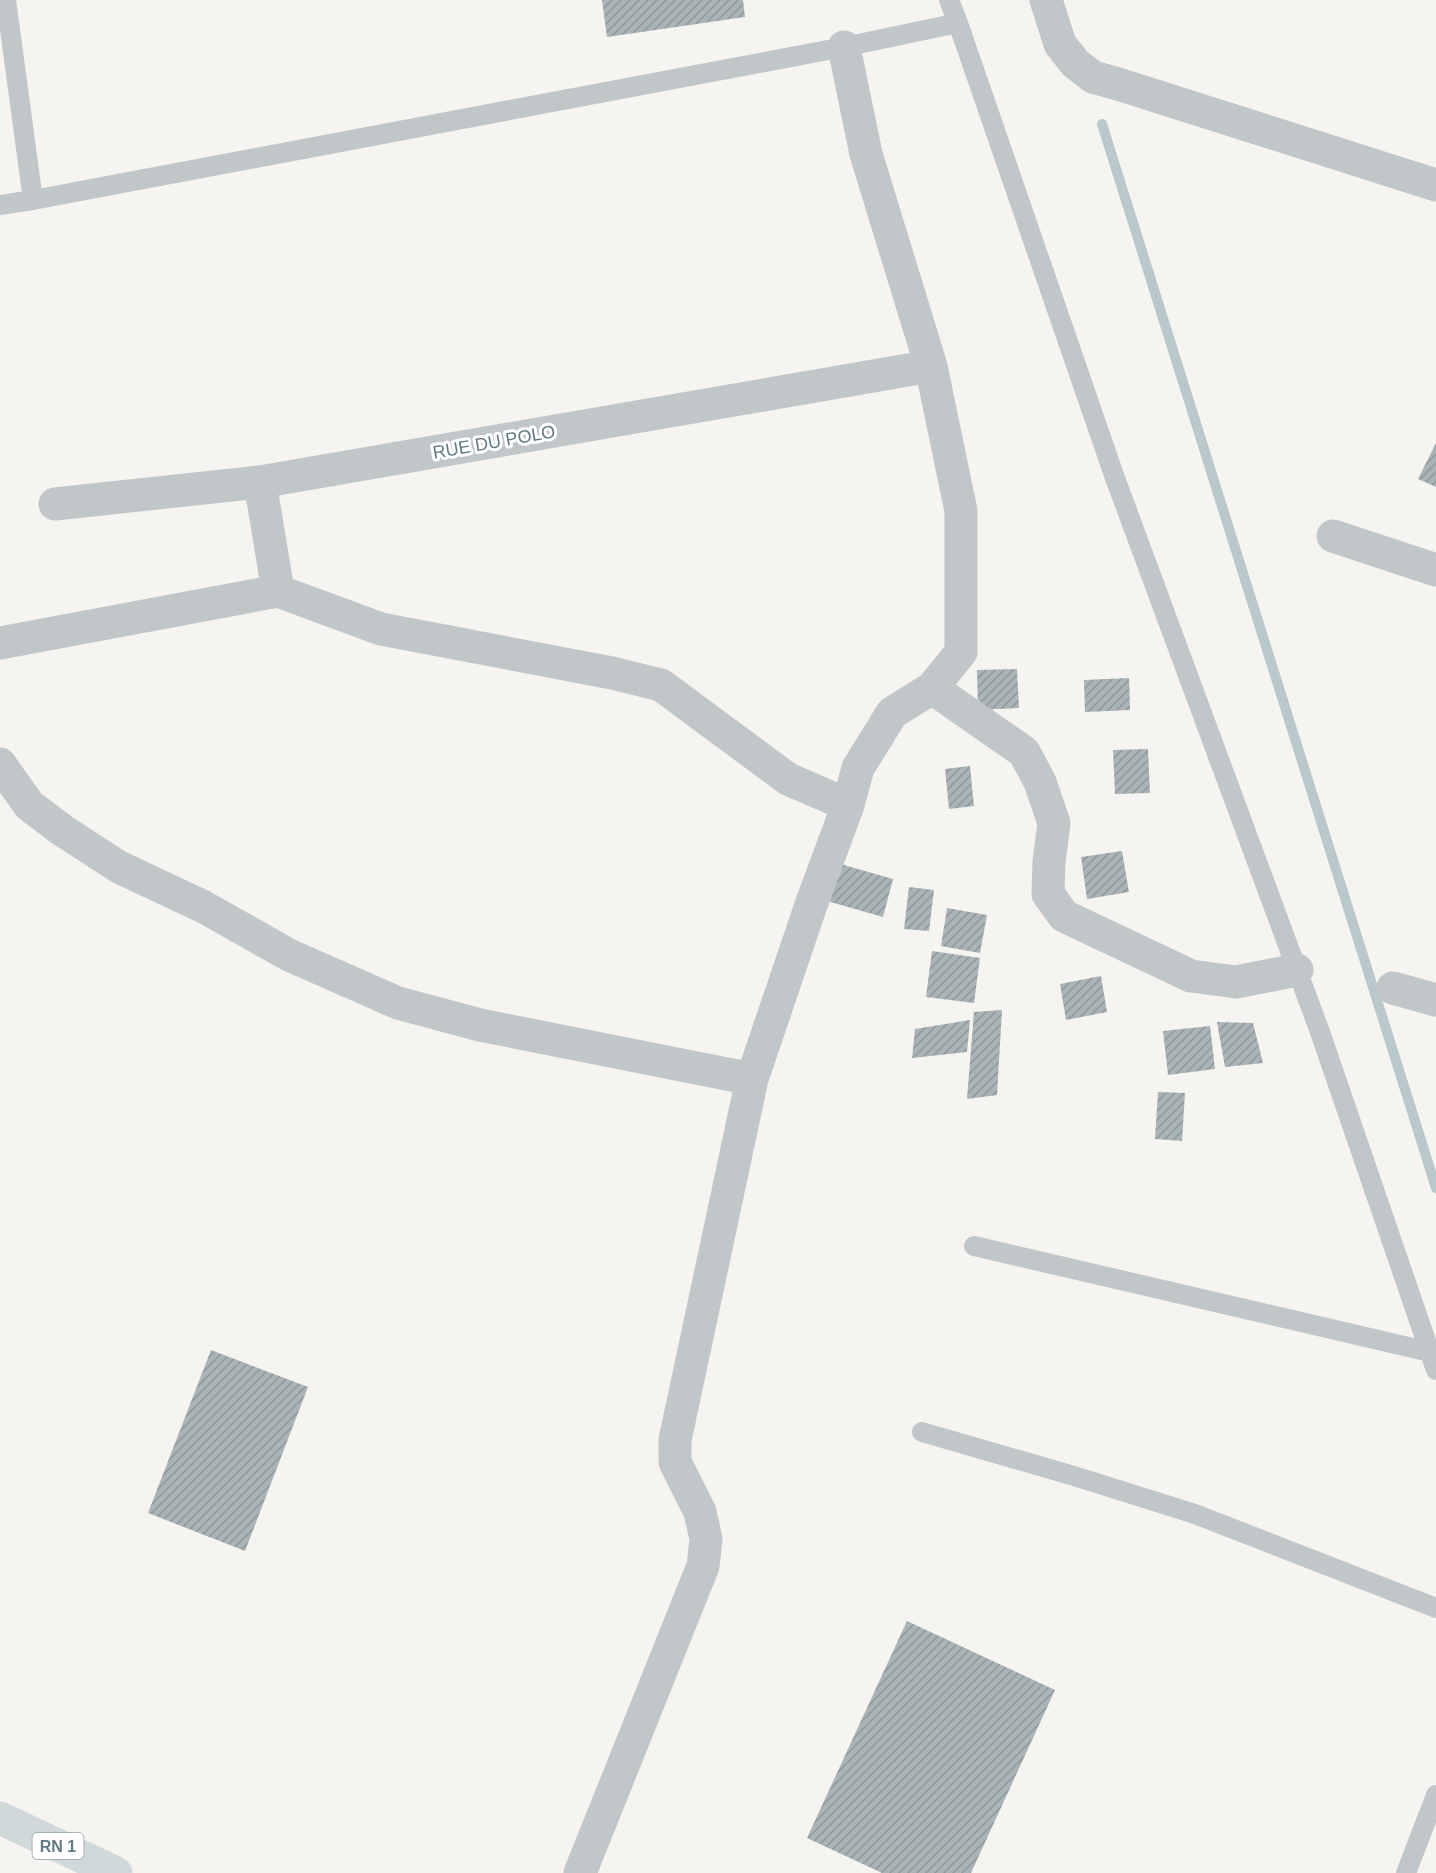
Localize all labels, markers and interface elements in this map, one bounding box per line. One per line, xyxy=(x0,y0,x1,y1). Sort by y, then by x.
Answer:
street label: RUE DU POLO xyxy=(431,421,557,463)
road number: RN 1 xyxy=(32,1833,84,1859)

